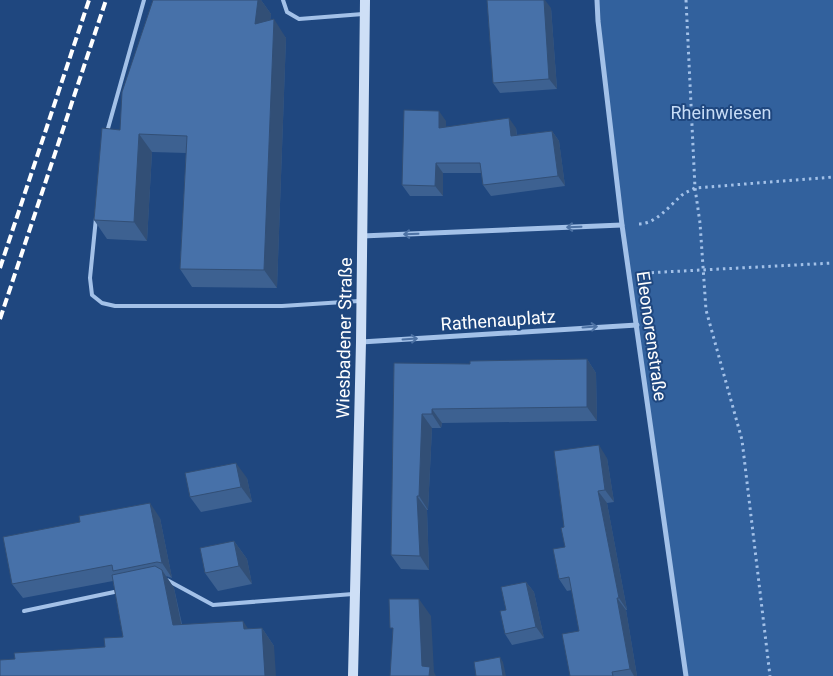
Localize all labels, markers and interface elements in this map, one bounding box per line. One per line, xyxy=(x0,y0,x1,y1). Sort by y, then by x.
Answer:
park label: Rheinwiesen xyxy=(670,102,772,123)
one-way arrow xyxy=(566,223,582,232)
one-way arrow xyxy=(403,229,420,239)
street label: Wiesbadener Straße xyxy=(332,257,356,419)
street label: Eleonorenstraße xyxy=(632,270,672,402)
street label: Rathenauplatz xyxy=(440,306,556,334)
one-way arrow xyxy=(582,323,598,332)
one-way arrow xyxy=(402,334,418,343)

